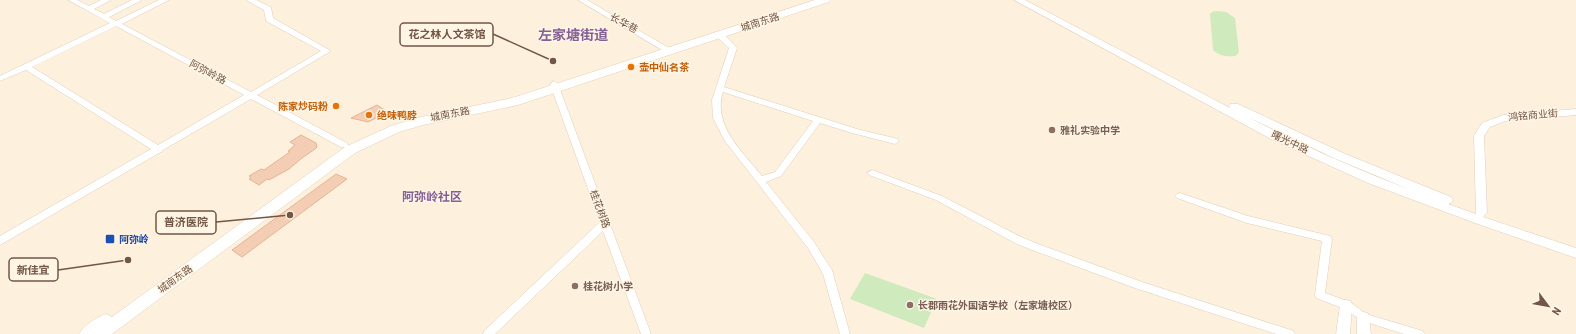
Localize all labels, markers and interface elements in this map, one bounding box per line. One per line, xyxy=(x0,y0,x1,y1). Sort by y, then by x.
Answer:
street label: 长华巷 xyxy=(608,11,640,35)
street label: 城南东路 xyxy=(739,11,781,33)
callout: 花之林人文茶馆 xyxy=(400,23,493,46)
district label: 左家塘街道 xyxy=(538,27,608,43)
text: 花之林人文茶馆 xyxy=(409,28,486,41)
street label: 阿弥岭路 xyxy=(188,58,228,86)
place label: 壶中仙名茶 xyxy=(639,61,690,73)
marker: 壶中仙名茶 xyxy=(626,62,636,72)
place label: 陈家炒码粉 xyxy=(278,100,328,112)
marker: 陈家炒码粉 xyxy=(331,101,341,111)
street label: 城南东路 xyxy=(429,105,471,123)
street label: 鸿铭商业街 xyxy=(1508,107,1558,123)
marker: 绝味鸭脖 xyxy=(364,110,374,120)
place label: 绝味鸭脖 xyxy=(377,110,417,121)
place label: 雅礼实验中学 xyxy=(1060,124,1120,136)
marker: 雅礼实验中学 xyxy=(1047,125,1057,135)
street label: 曙光中路 xyxy=(1270,129,1310,155)
street label: 桂花树路 xyxy=(588,188,612,230)
district label: 阿弥岭社区 xyxy=(402,190,462,204)
callout: 普济医院 xyxy=(156,211,216,234)
text: 普济医院 xyxy=(164,216,208,229)
marker: 阿弥岭 xyxy=(104,233,116,245)
place label: 阿弥岭 xyxy=(119,233,149,245)
callout: 新佳宜 xyxy=(9,258,58,281)
street label: 城南东路 xyxy=(156,263,194,295)
text: 新佳宜 xyxy=(17,264,50,277)
place label: 桂花树小学 xyxy=(583,280,633,292)
marker: 桂花树小学 xyxy=(570,281,580,291)
north arrow xyxy=(1528,286,1568,326)
place label: 长郡雨花外国语学校（左家塘校区） xyxy=(918,299,1078,311)
marker: 长郡雨花外国语学校（左家塘校区） xyxy=(905,300,915,310)
text: N xyxy=(1549,305,1563,318)

